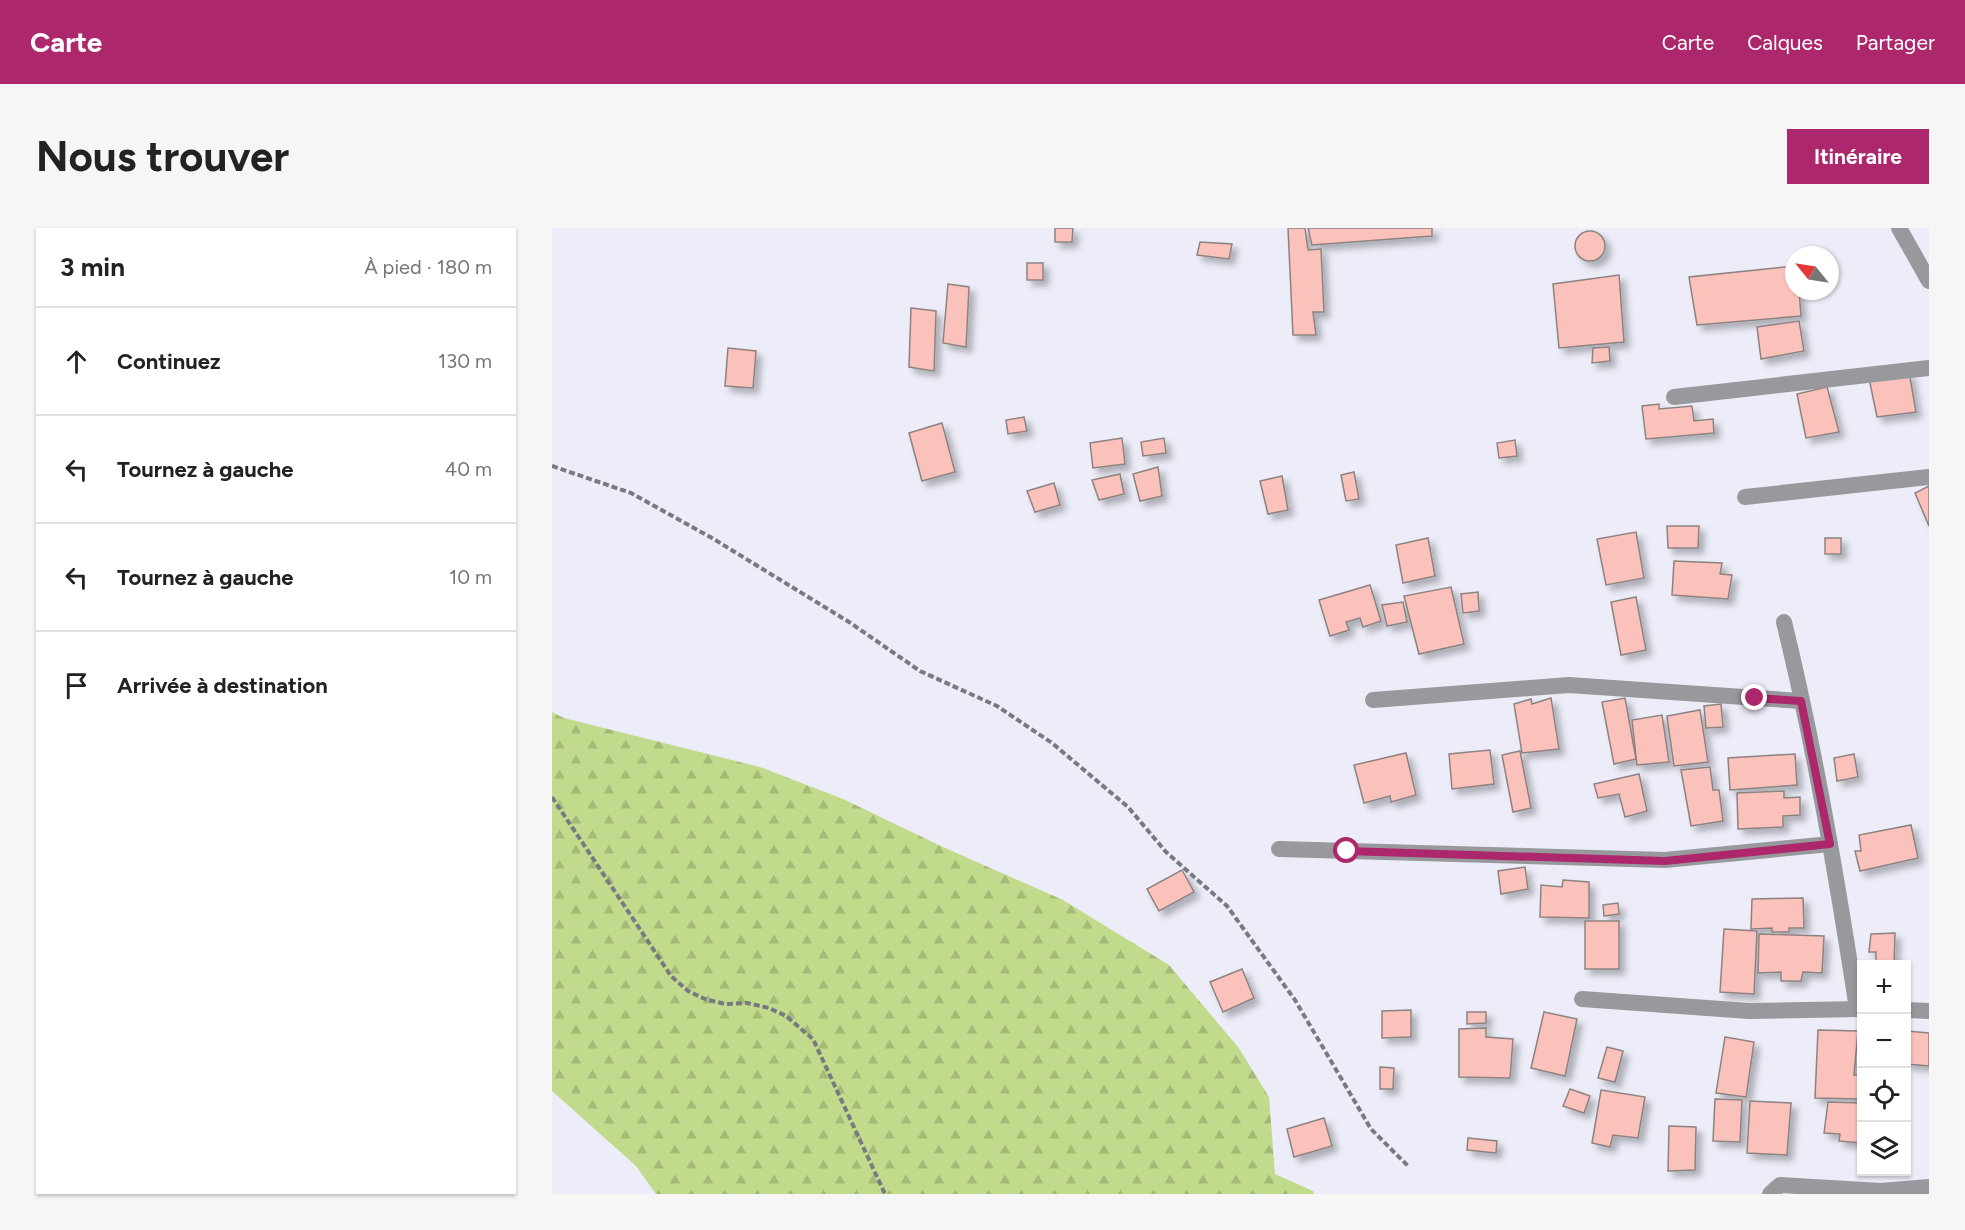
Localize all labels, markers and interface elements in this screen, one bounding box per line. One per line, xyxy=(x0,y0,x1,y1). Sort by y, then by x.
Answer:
text: Carte xyxy=(30,25,102,59)
text: Carte xyxy=(1662,30,1714,55)
text: Calques xyxy=(1747,30,1823,55)
text: Partager xyxy=(1856,30,1935,55)
button: Itinéraire xyxy=(1787,129,1929,184)
text: Nous trouver xyxy=(36,131,289,182)
north arrow xyxy=(1785,246,1839,300)
text: 3 min xyxy=(60,251,125,283)
text: À pied · 180 m xyxy=(364,255,492,279)
icon: ahead xyxy=(60,345,93,378)
text: Continuez xyxy=(117,348,221,375)
text: 130 m xyxy=(438,349,492,373)
icon: left xyxy=(60,453,93,486)
text: Tournez à gauche xyxy=(117,456,293,483)
text: 40 m xyxy=(445,457,492,481)
icon: left xyxy=(60,561,93,594)
text: Tournez à gauche xyxy=(117,564,293,591)
text: 10 m xyxy=(449,565,492,589)
icon: arrive xyxy=(60,669,93,702)
text: Arrivée à destination xyxy=(117,672,328,699)
route end xyxy=(1741,684,1767,710)
route start xyxy=(1333,837,1359,863)
map controls xyxy=(1857,960,1911,1176)
button: + xyxy=(1857,960,1911,1014)
button: − xyxy=(1857,1014,1911,1068)
button: locate xyxy=(1857,1068,1911,1122)
button: layers xyxy=(1857,1122,1911,1176)

